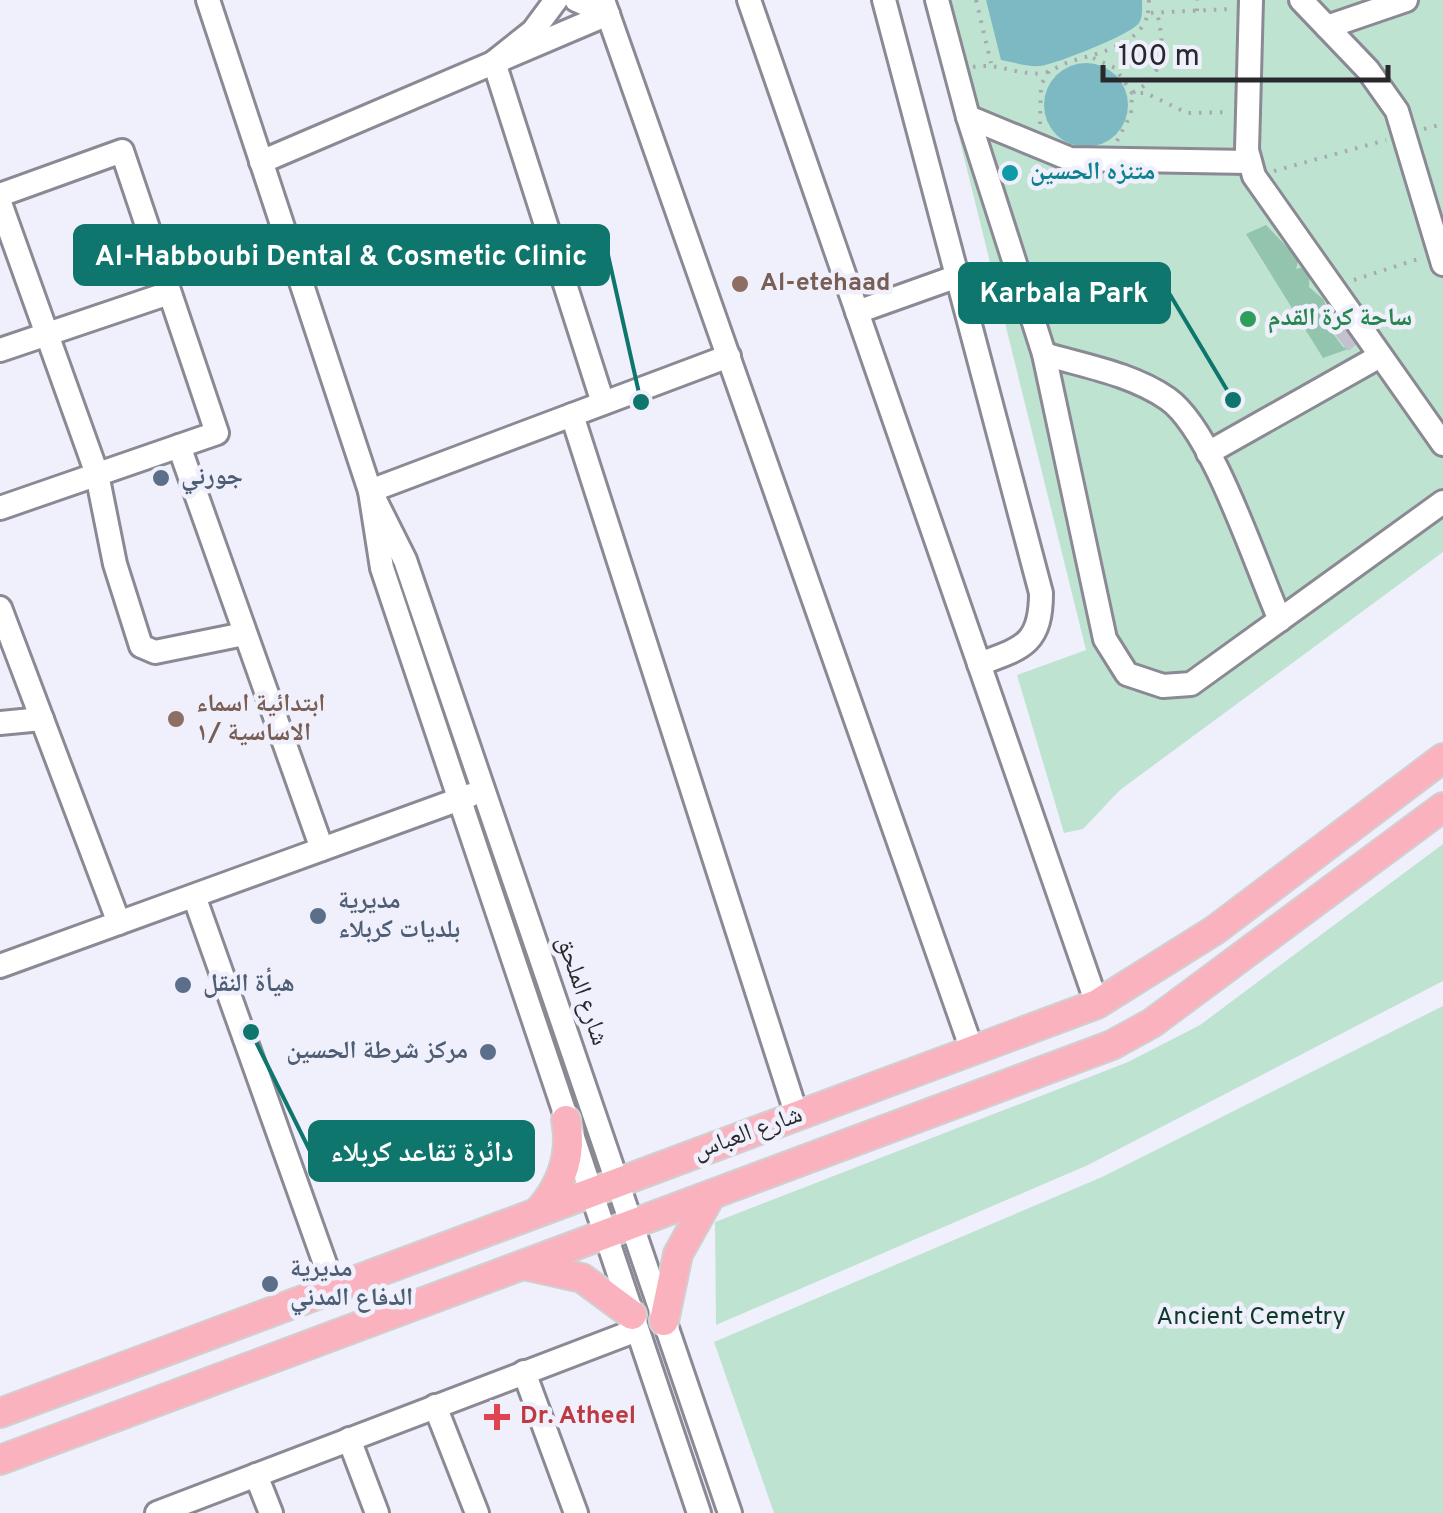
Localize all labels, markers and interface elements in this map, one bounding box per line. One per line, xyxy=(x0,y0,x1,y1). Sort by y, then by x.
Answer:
scale bar xyxy=(1103,20,1388,82)
text: 100 m xyxy=(1118,39,1200,76)
place label: متنزه الحسين xyxy=(1030,157,1155,189)
marker: متنزه الحسين xyxy=(999,162,1021,184)
callout: Al-Habboubi Dental & Cosmetic Clinic xyxy=(75,226,608,284)
text: Al-Habboubi Dental & Cosmetic Clinic xyxy=(95,240,587,276)
callout: Karbala Park xyxy=(960,264,1169,322)
place label: Al-etehaad xyxy=(760,268,890,300)
marker: Al-etehaad xyxy=(729,273,751,295)
text: Karbala Park xyxy=(979,277,1149,313)
place label: ساحة كرة القدم xyxy=(1268,303,1412,335)
marker: ساحة كرة القدم xyxy=(1237,308,1259,330)
place label: جورني xyxy=(181,462,243,495)
marker: جورني xyxy=(150,467,172,489)
place label: ابتدائية اسماء الاساسية /١ xyxy=(196,689,325,750)
marker: ابتدائية اسماء الاساسية /١ xyxy=(165,708,187,730)
place label: مديرية بلديات كربلاء xyxy=(338,886,460,947)
marker: مديرية بلديات كربلاء xyxy=(307,905,329,927)
street label: شارع الملحق xyxy=(547,932,615,1050)
place label: هيأة النقل xyxy=(203,967,295,1001)
marker: هيأة النقل xyxy=(172,974,194,996)
place label: مركز شرطة الحسين xyxy=(286,1036,468,1068)
marker: مركز شرطة الحسين xyxy=(477,1041,499,1063)
street label: شارع العباس xyxy=(689,1099,807,1169)
callout: دائرة تقاعد كربلاء xyxy=(310,1122,533,1180)
text: دائرة تقاعد كربلاء xyxy=(330,1136,514,1172)
place label: مديرية الدفاع المدني xyxy=(290,1254,413,1316)
marker: مديرية الدفاع المدني xyxy=(259,1273,281,1295)
park label: Ancient Cemetry xyxy=(1156,1302,1346,1334)
place label: Dr. Atheel xyxy=(520,1401,636,1433)
marker: Dr. Atheel xyxy=(484,1404,510,1430)

